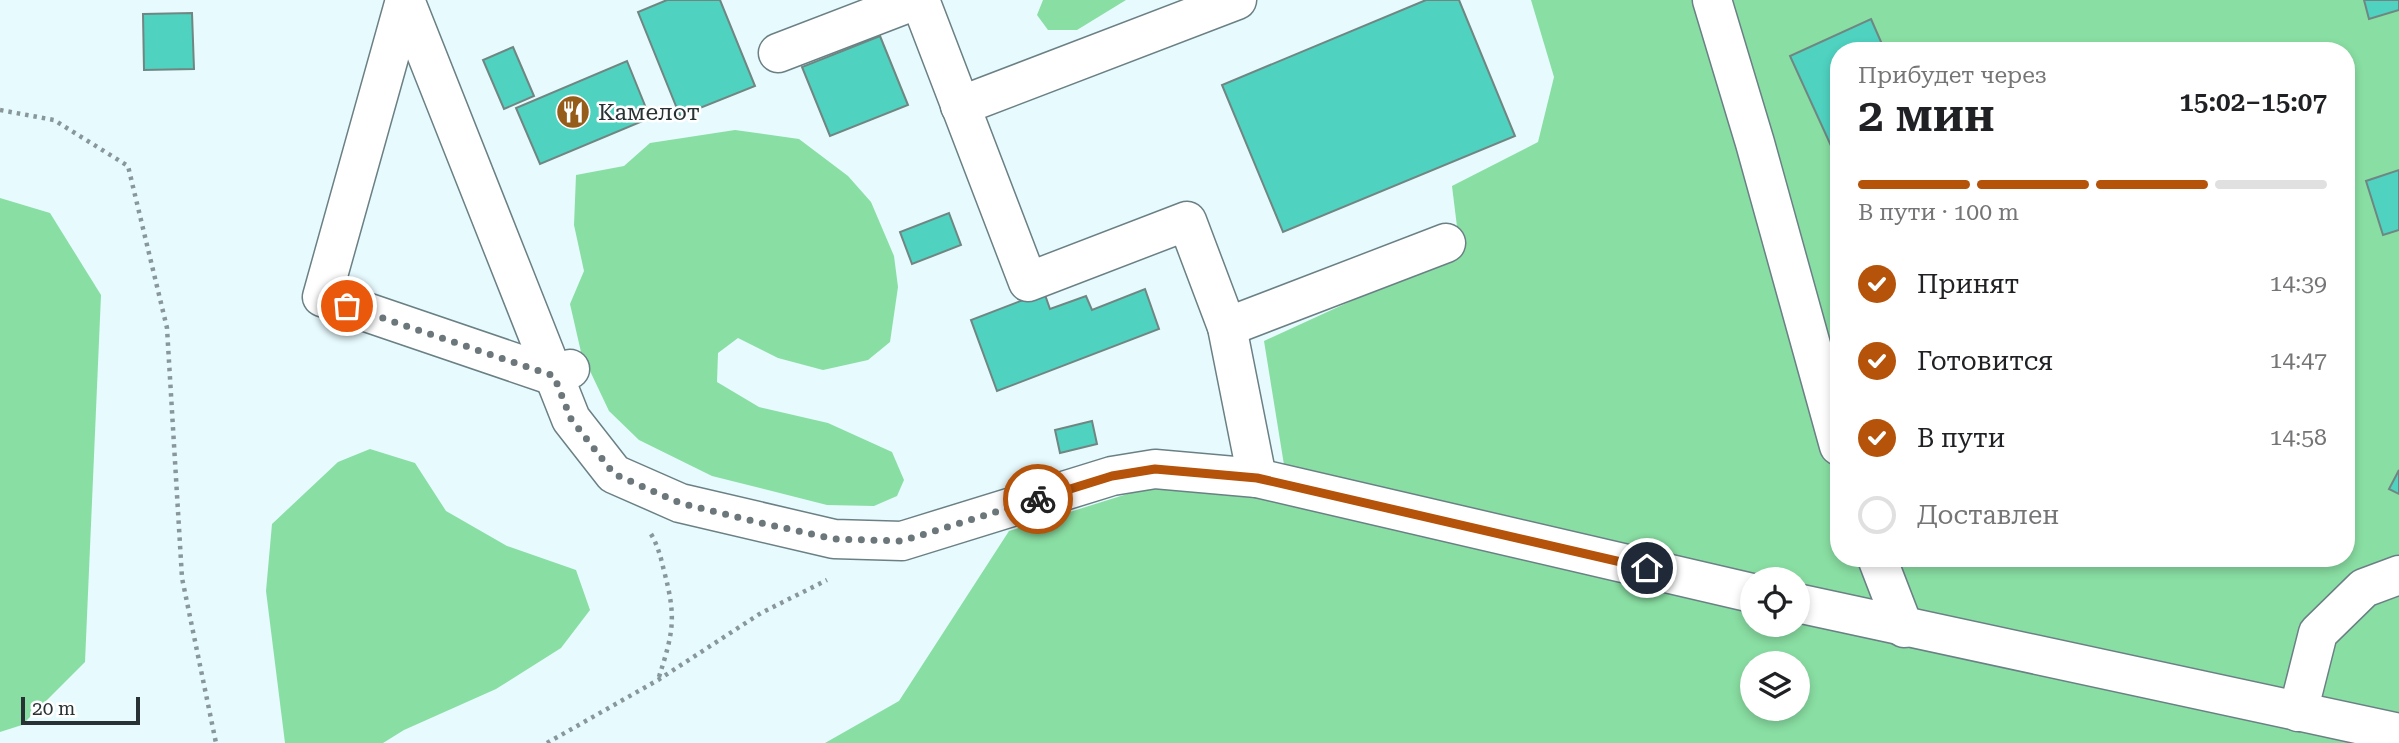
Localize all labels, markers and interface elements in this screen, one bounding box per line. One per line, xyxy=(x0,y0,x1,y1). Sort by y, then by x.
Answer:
text: Прибудет через xyxy=(1858,62,2047,89)
text: 15:02–15:07 xyxy=(2179,87,2327,117)
text: 2 мин xyxy=(1858,88,1995,142)
restaurant icon: Камелот xyxy=(554,93,592,131)
place label: Камелот xyxy=(598,99,700,126)
text: В пути · 100 m xyxy=(1858,199,2019,226)
icon: check xyxy=(1858,265,1896,303)
text: Принят xyxy=(1917,269,2019,299)
text: 14:39 xyxy=(2270,270,2327,297)
pin xyxy=(317,276,377,336)
icon: bag xyxy=(328,287,366,325)
icon: check xyxy=(1858,342,1896,380)
text: Готовится xyxy=(1917,346,2053,376)
text: 14:47 xyxy=(2270,347,2327,374)
icon: check xyxy=(1858,419,1896,457)
text: В пути xyxy=(1917,423,2005,453)
text: 14:58 xyxy=(2270,424,2327,451)
courier xyxy=(1003,464,1073,534)
icon: bike xyxy=(1019,480,1057,518)
text: Доставлен xyxy=(1917,500,2059,530)
pin xyxy=(1617,538,1677,598)
icon: home xyxy=(1628,549,1666,587)
map controls xyxy=(1740,567,1810,721)
button: locate xyxy=(1740,567,1810,637)
button: layers xyxy=(1740,651,1810,721)
scale bar xyxy=(21,694,140,726)
text: 20 m xyxy=(32,697,75,720)

